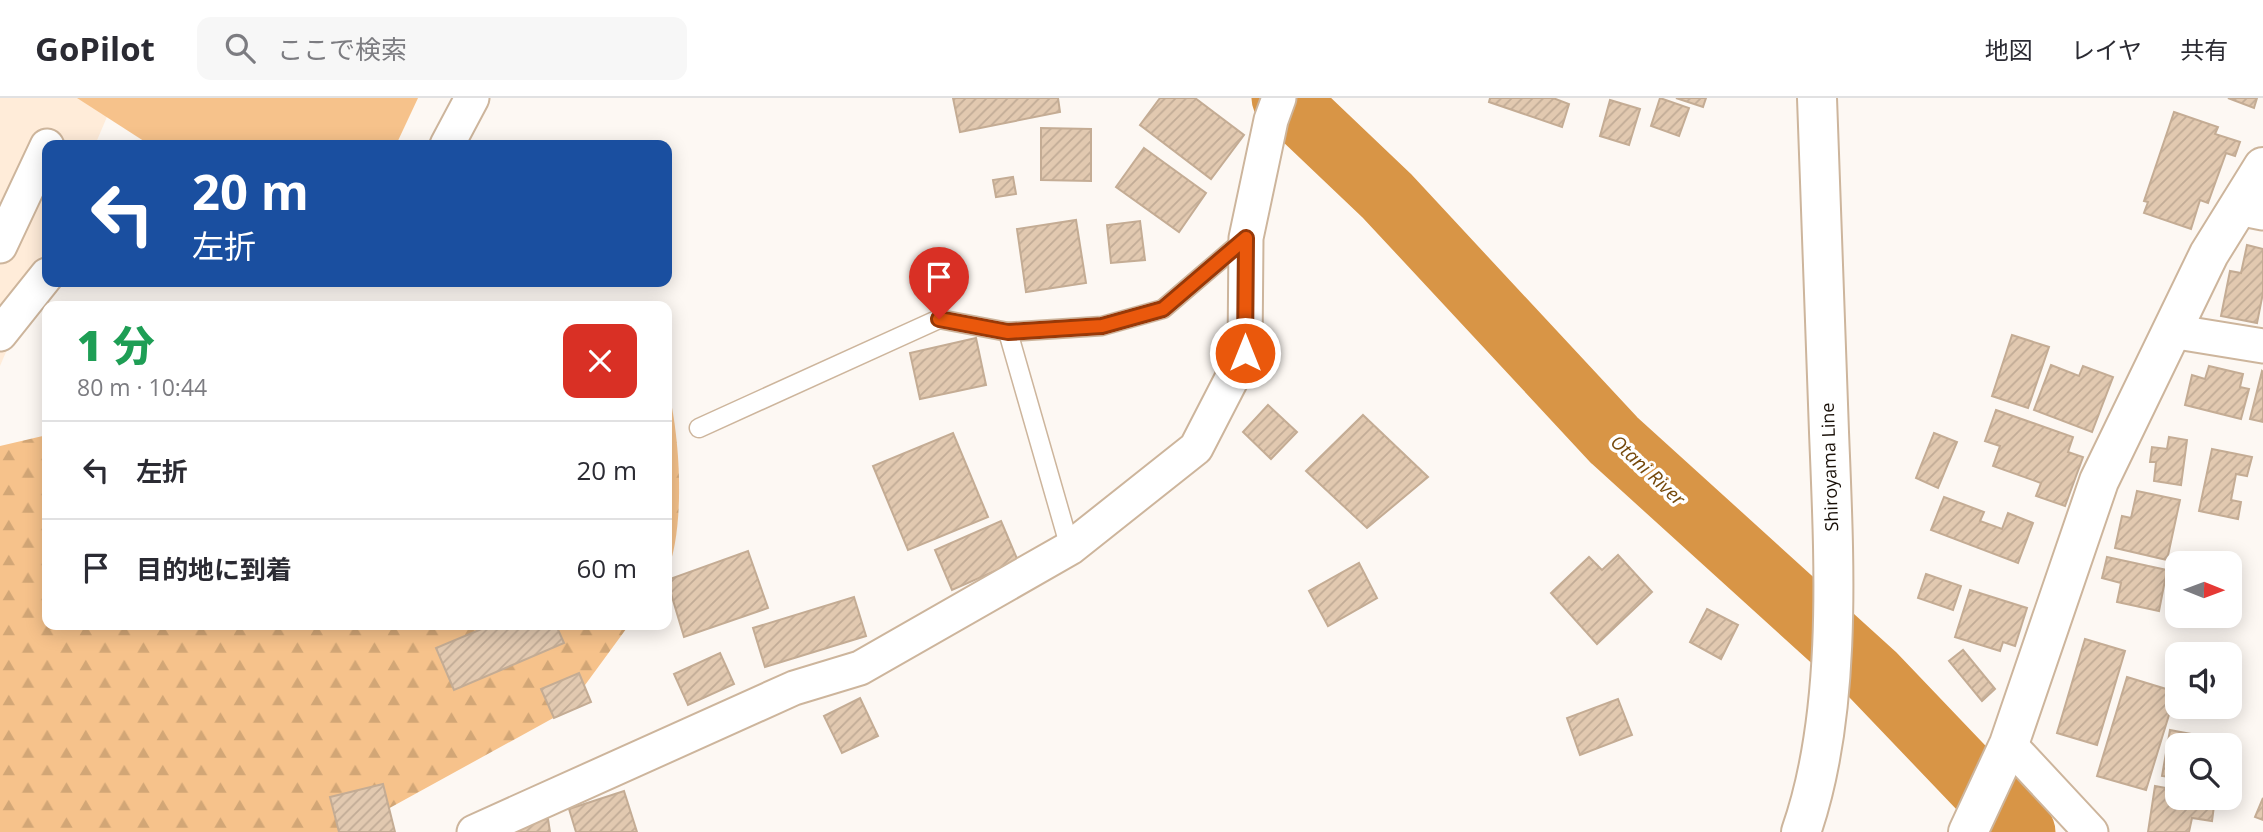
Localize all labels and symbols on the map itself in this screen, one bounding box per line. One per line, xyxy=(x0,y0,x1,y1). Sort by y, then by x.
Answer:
pin xyxy=(909,247,969,319)
position arrow xyxy=(1208,316,1282,390)
street label: Shiroyama Line xyxy=(1815,402,1843,532)
water label: Otani River xyxy=(1605,429,1692,512)
north arrow xyxy=(2165,551,2242,628)

